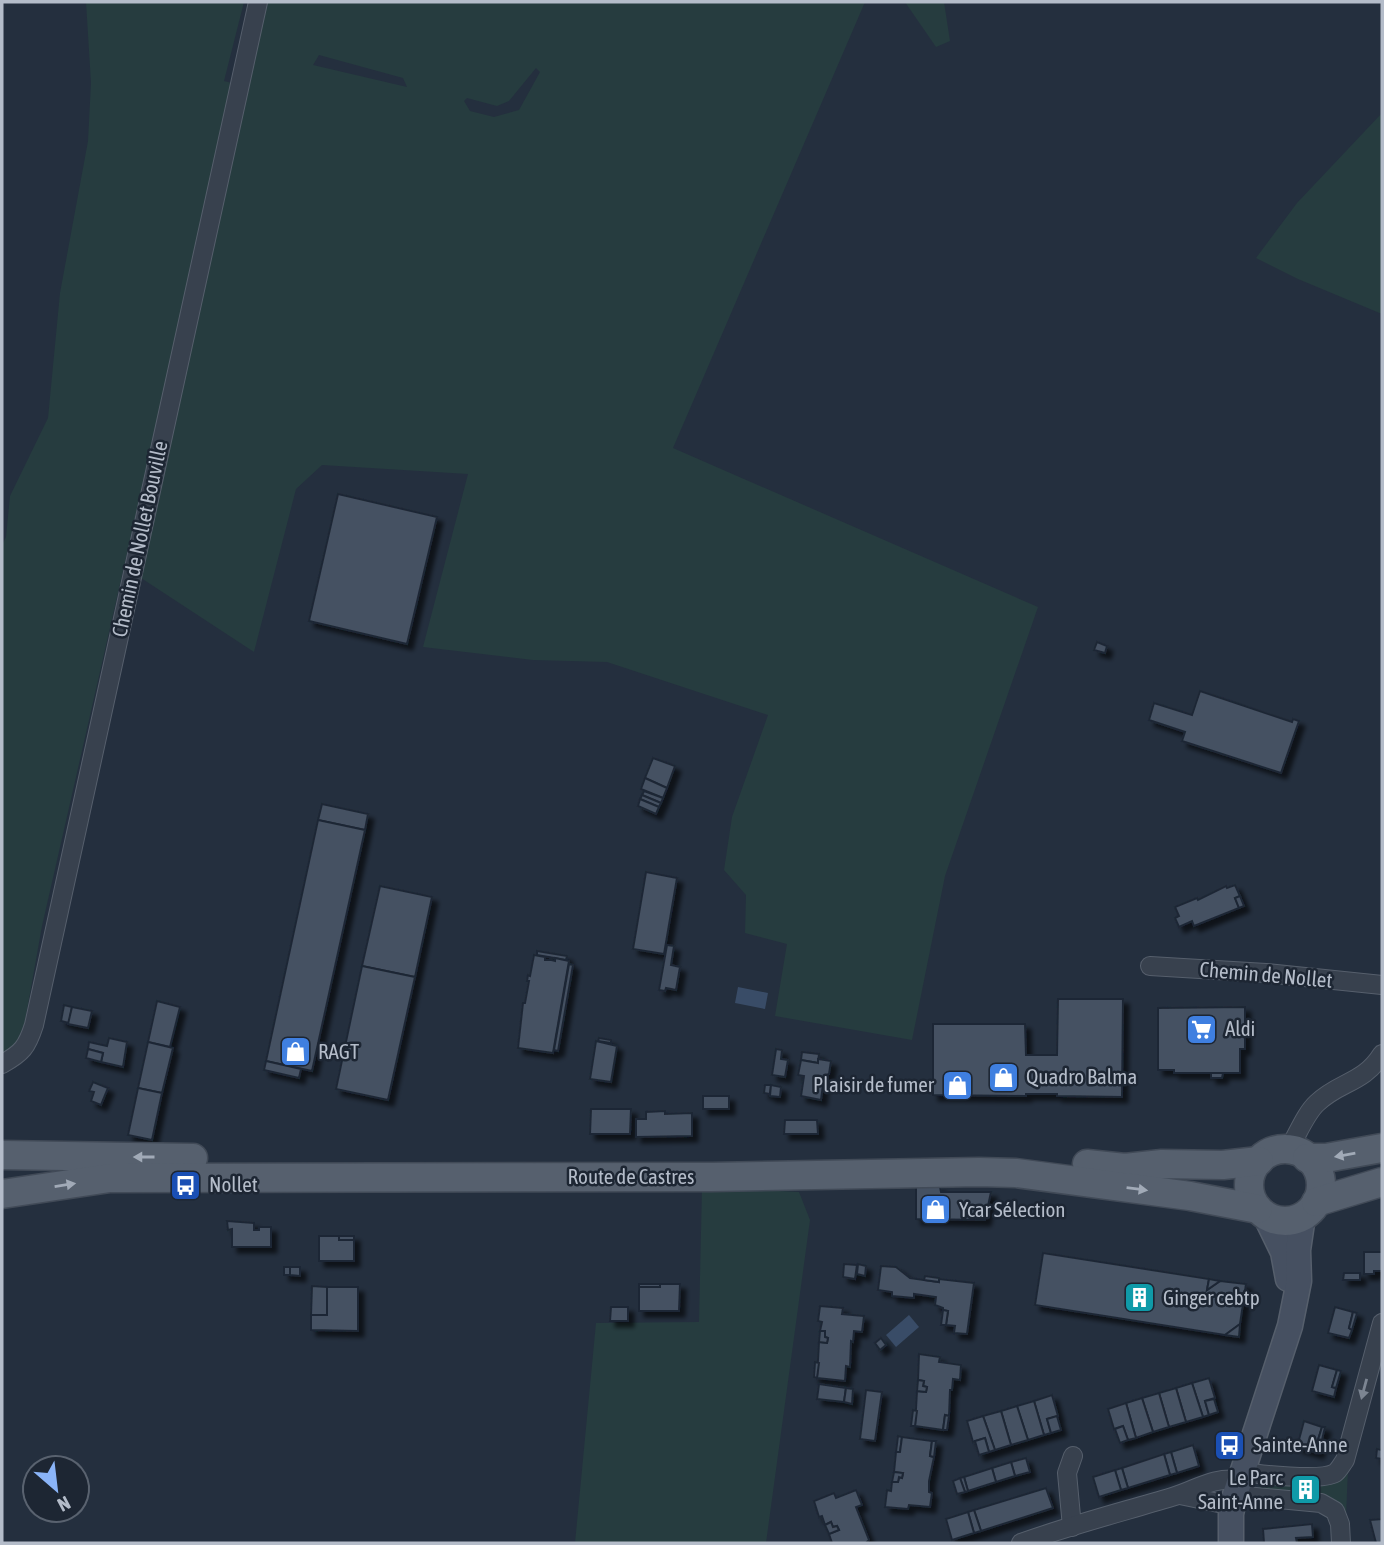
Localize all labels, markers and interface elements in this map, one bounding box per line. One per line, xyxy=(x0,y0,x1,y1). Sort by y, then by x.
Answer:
street label: Chemin de Nollet Bouville xyxy=(106,438,172,639)
street label: Chemin de Nollet xyxy=(1199,956,1334,992)
supermarket icon: Aldi xyxy=(1185,1012,1219,1046)
place label: Aldi xyxy=(1225,1016,1255,1040)
shop icon: RAGT xyxy=(278,1035,312,1069)
place label: RAGT xyxy=(318,1039,359,1063)
shop icon: Quadro Balma xyxy=(986,1060,1020,1094)
place label: Quadro Balma xyxy=(1026,1064,1137,1088)
shop icon: Plaisir de fumer xyxy=(940,1068,974,1102)
place label: Plaisir de fumer xyxy=(813,1072,935,1096)
one-way arrow xyxy=(1334,1150,1356,1161)
one-way arrow xyxy=(132,1152,154,1163)
street label: Route de Castres xyxy=(568,1164,694,1188)
bus stop icon: Nollet xyxy=(169,1168,203,1202)
place label: Nollet xyxy=(209,1172,258,1196)
one-way arrow xyxy=(54,1179,76,1190)
one-way arrow xyxy=(1126,1184,1148,1195)
shop icon: Ycar Sélection xyxy=(919,1193,953,1227)
place label: Ycar Sélection xyxy=(959,1197,1066,1221)
building icon: Ginger cebtp xyxy=(1123,1281,1157,1315)
place label: Ginger cebtp xyxy=(1163,1285,1260,1309)
one-way arrow xyxy=(1359,1379,1369,1400)
bus stop icon: Sainte-Anne xyxy=(1213,1428,1247,1462)
place label: Sainte-Anne xyxy=(1253,1432,1347,1456)
north arrow xyxy=(21,1454,91,1524)
place label: Le Parc Saint-Anne xyxy=(1198,1465,1283,1513)
building icon: Le Parc Saint-Anne xyxy=(1289,1473,1323,1507)
text: N xyxy=(54,1492,74,1516)

